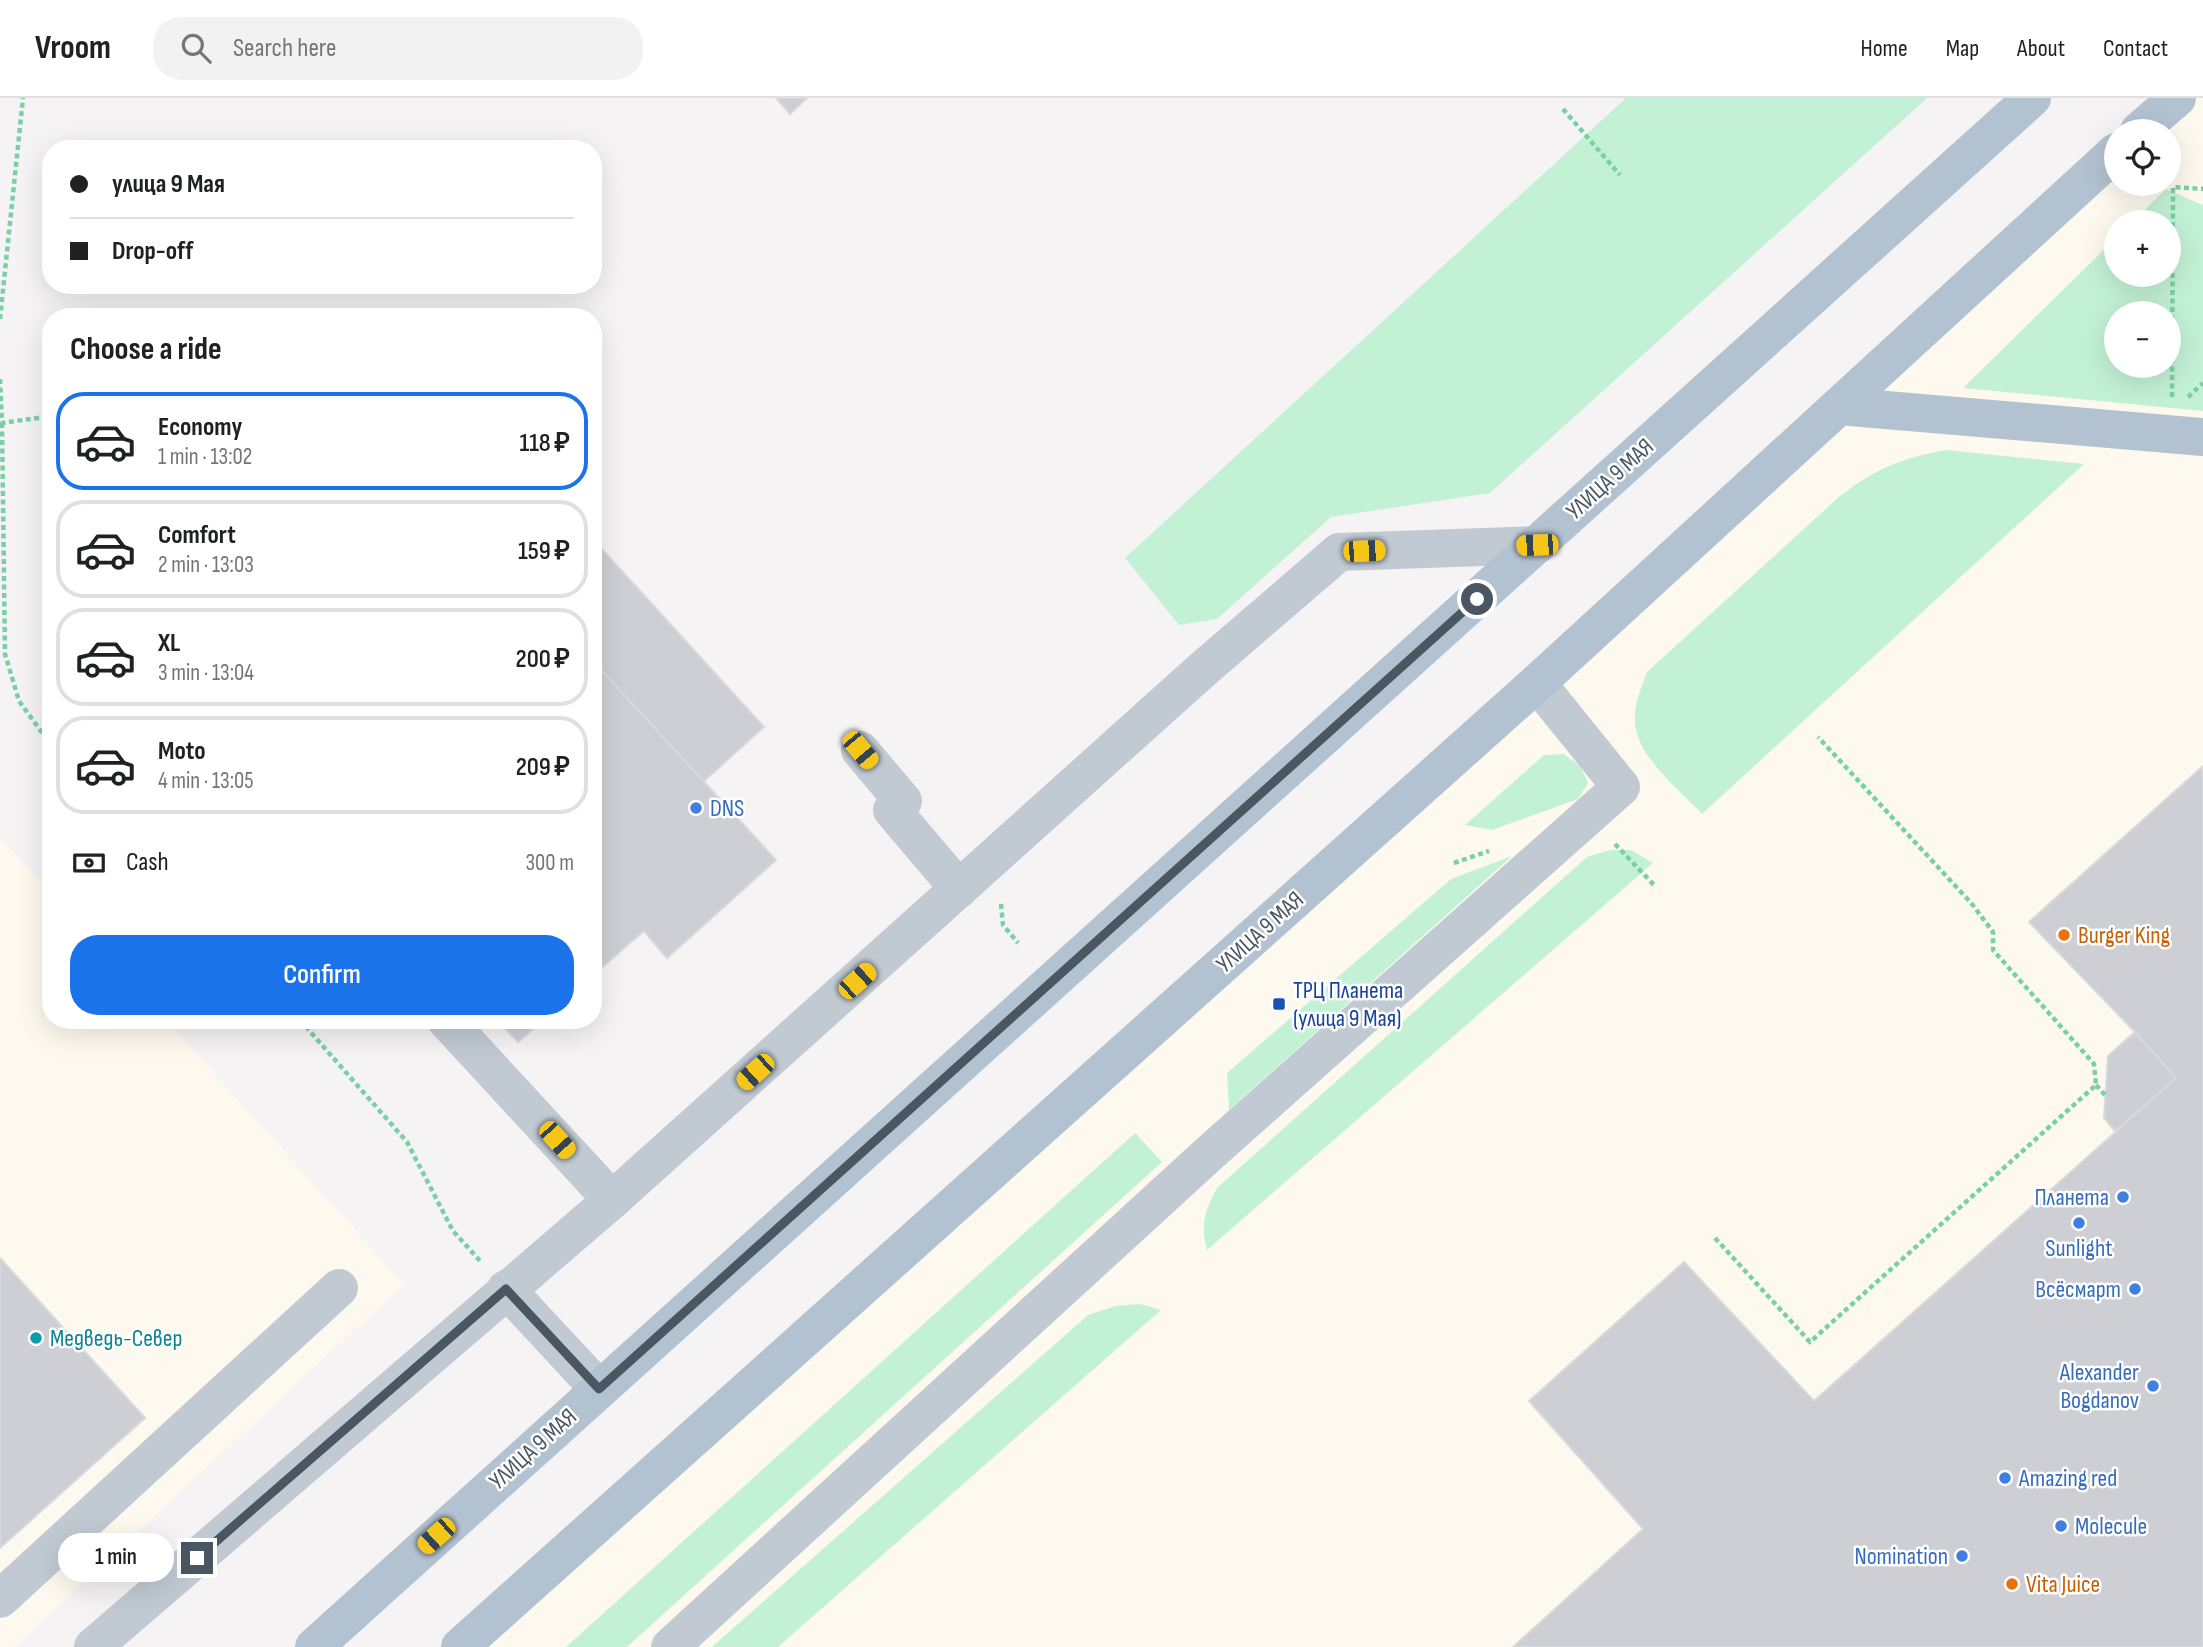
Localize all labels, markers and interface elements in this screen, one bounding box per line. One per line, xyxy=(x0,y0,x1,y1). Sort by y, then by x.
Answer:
search box xyxy=(153,17,643,80)
text: Vroom xyxy=(35,28,111,68)
icon: search xyxy=(177,29,215,67)
text: Search here xyxy=(233,33,336,64)
text: Home xyxy=(1860,34,1908,63)
text: Map xyxy=(1946,34,1979,63)
text: About xyxy=(2017,34,2065,63)
text: Contact xyxy=(2103,34,2168,63)
map controls xyxy=(2104,119,2181,378)
button: locate xyxy=(2104,119,2181,196)
text: улица 9 Мая xyxy=(112,169,225,200)
button: + xyxy=(2104,210,2181,287)
text: Drop-off xyxy=(112,236,193,267)
button: − xyxy=(2104,301,2181,378)
text: Choose a ride xyxy=(70,330,222,369)
icon: car xyxy=(74,410,137,473)
text: Economy xyxy=(158,412,242,443)
text: 118 ₽ xyxy=(519,428,570,459)
street label: УЛИЦА 9 МАЯ xyxy=(1560,432,1660,526)
text: 1 min · 13:02 xyxy=(158,443,252,471)
icon: car xyxy=(74,518,137,581)
text: Comfort xyxy=(158,520,236,551)
car xyxy=(1516,534,1559,556)
text: 159 ₽ xyxy=(518,536,570,567)
car xyxy=(1343,540,1386,562)
text: 2 min · 13:03 xyxy=(158,551,254,579)
route start xyxy=(1461,583,1493,615)
icon: car xyxy=(74,626,137,689)
text: XL xyxy=(158,628,180,659)
text: 200 ₽ xyxy=(516,644,570,675)
text: 3 min · 13:04 xyxy=(158,659,254,687)
car xyxy=(839,727,882,773)
icon: car xyxy=(74,734,137,797)
text: Moto xyxy=(158,736,206,767)
text: 209 ₽ xyxy=(516,752,570,783)
text: 4 min · 13:05 xyxy=(158,767,254,795)
place label: DNS xyxy=(710,794,744,823)
marker: DNS xyxy=(688,800,704,816)
icon: cash xyxy=(70,844,108,882)
text: Cash xyxy=(126,847,169,878)
text: 300 m xyxy=(525,849,574,877)
street label: УЛИЦА 9 МАЯ xyxy=(1210,885,1310,979)
place label: Burger King xyxy=(2078,921,2170,950)
marker: Burger King xyxy=(2056,927,2072,943)
button: Confirm xyxy=(70,935,574,1015)
car xyxy=(835,959,880,1003)
place label: ТРЦ Планета (улица 9 Мая) xyxy=(1293,976,1403,1033)
marker: ТРЦ Планета (улица 9 Мая) xyxy=(1271,996,1287,1012)
car xyxy=(733,1050,778,1094)
car xyxy=(536,1117,579,1163)
place label: Планета xyxy=(2034,1183,2109,1212)
marker: Планета xyxy=(2115,1189,2131,1205)
marker: Sunlight xyxy=(2071,1215,2087,1231)
place label: Sunlight xyxy=(2045,1234,2113,1263)
place label: Всёсмарт xyxy=(2035,1275,2121,1304)
marker: Всёсмарт xyxy=(2127,1281,2143,1297)
place label: Медведь-Север xyxy=(50,1324,182,1353)
marker: Медведь-Север xyxy=(28,1330,44,1346)
place label: Alexander Bogdanov xyxy=(2059,1358,2139,1415)
marker: Alexander Bogdanov xyxy=(2145,1378,2161,1394)
street label: УЛИЦА 9 МАЯ xyxy=(483,1402,583,1496)
place label: Amazing red xyxy=(2018,1464,2117,1493)
marker: Amazing red xyxy=(1997,1470,2013,1486)
place label: Molecule xyxy=(2075,1512,2147,1541)
car xyxy=(414,1514,459,1558)
marker: Molecule xyxy=(2053,1518,2069,1534)
callout: 1 min xyxy=(57,1534,172,1582)
route end xyxy=(181,1542,213,1574)
place label: Nomination xyxy=(1854,1542,1948,1571)
text: 1 min xyxy=(95,1543,137,1571)
marker: Nomination xyxy=(1954,1548,1970,1564)
place label: Vita Juice xyxy=(2026,1570,2100,1599)
marker: Vita Juice xyxy=(2004,1576,2020,1592)

